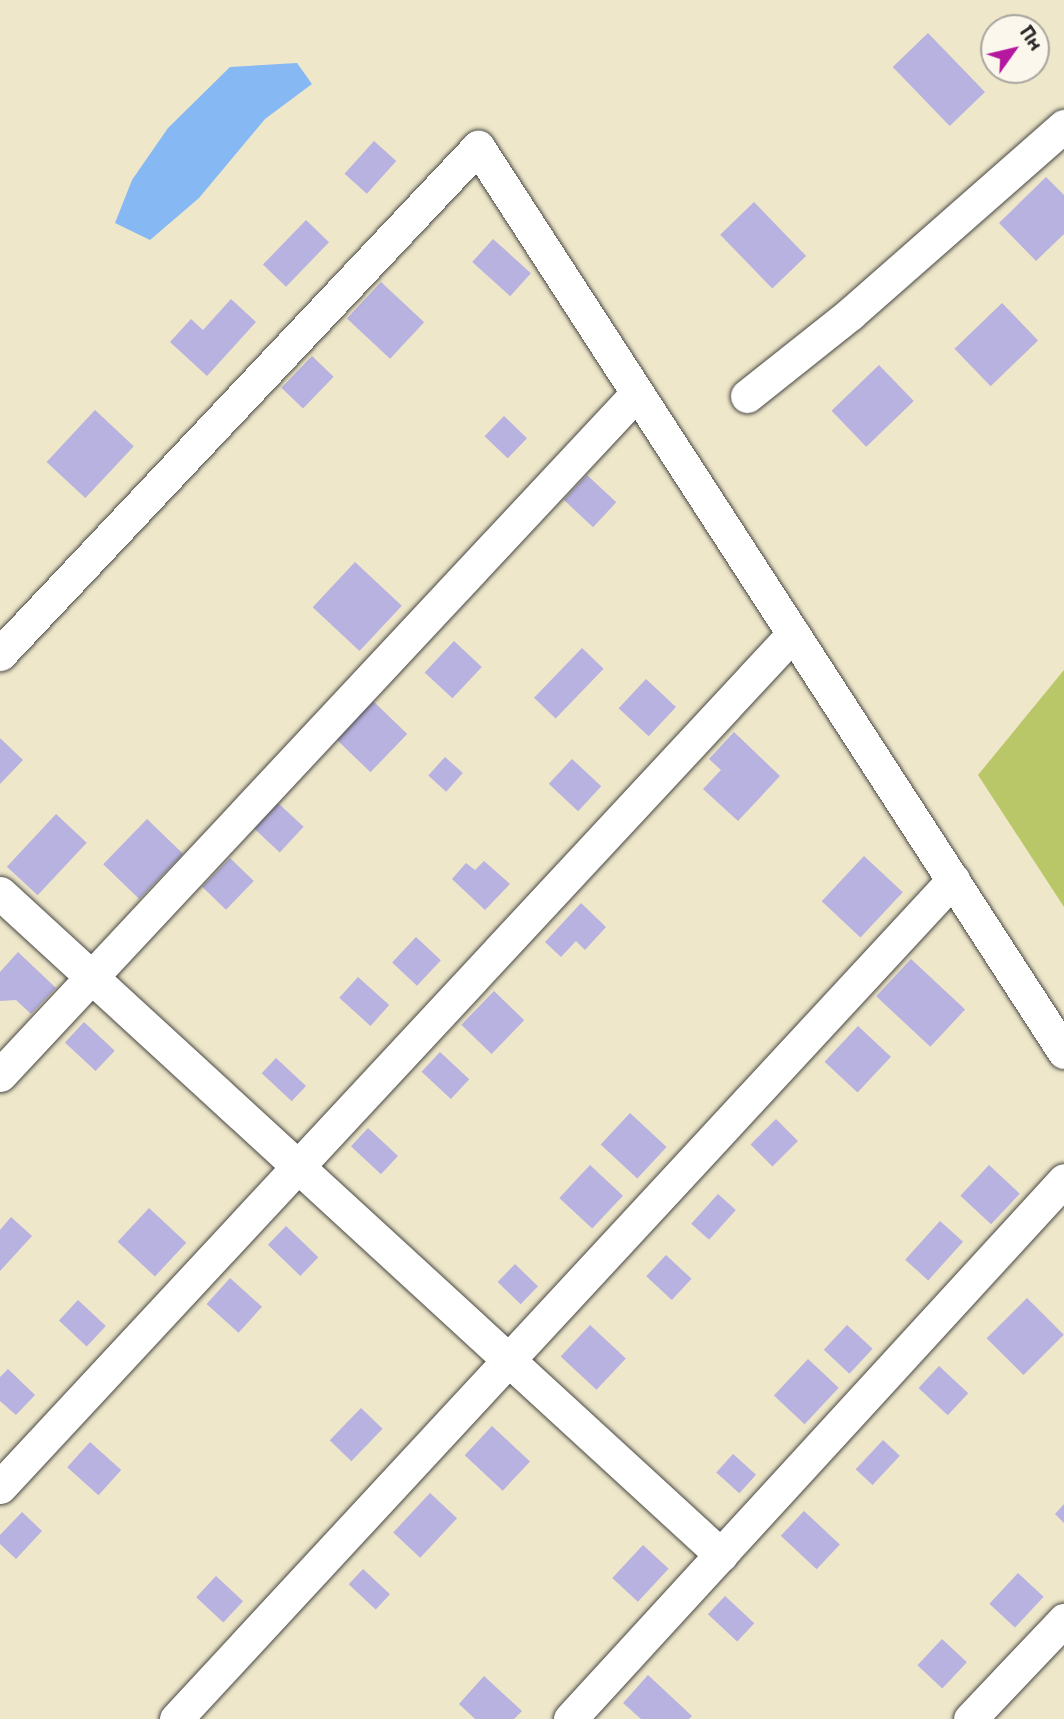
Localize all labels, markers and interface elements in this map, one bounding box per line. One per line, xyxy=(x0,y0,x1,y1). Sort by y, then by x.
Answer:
north arrow xyxy=(980,14,1050,84)
text: Пн xyxy=(1014,21,1049,55)

